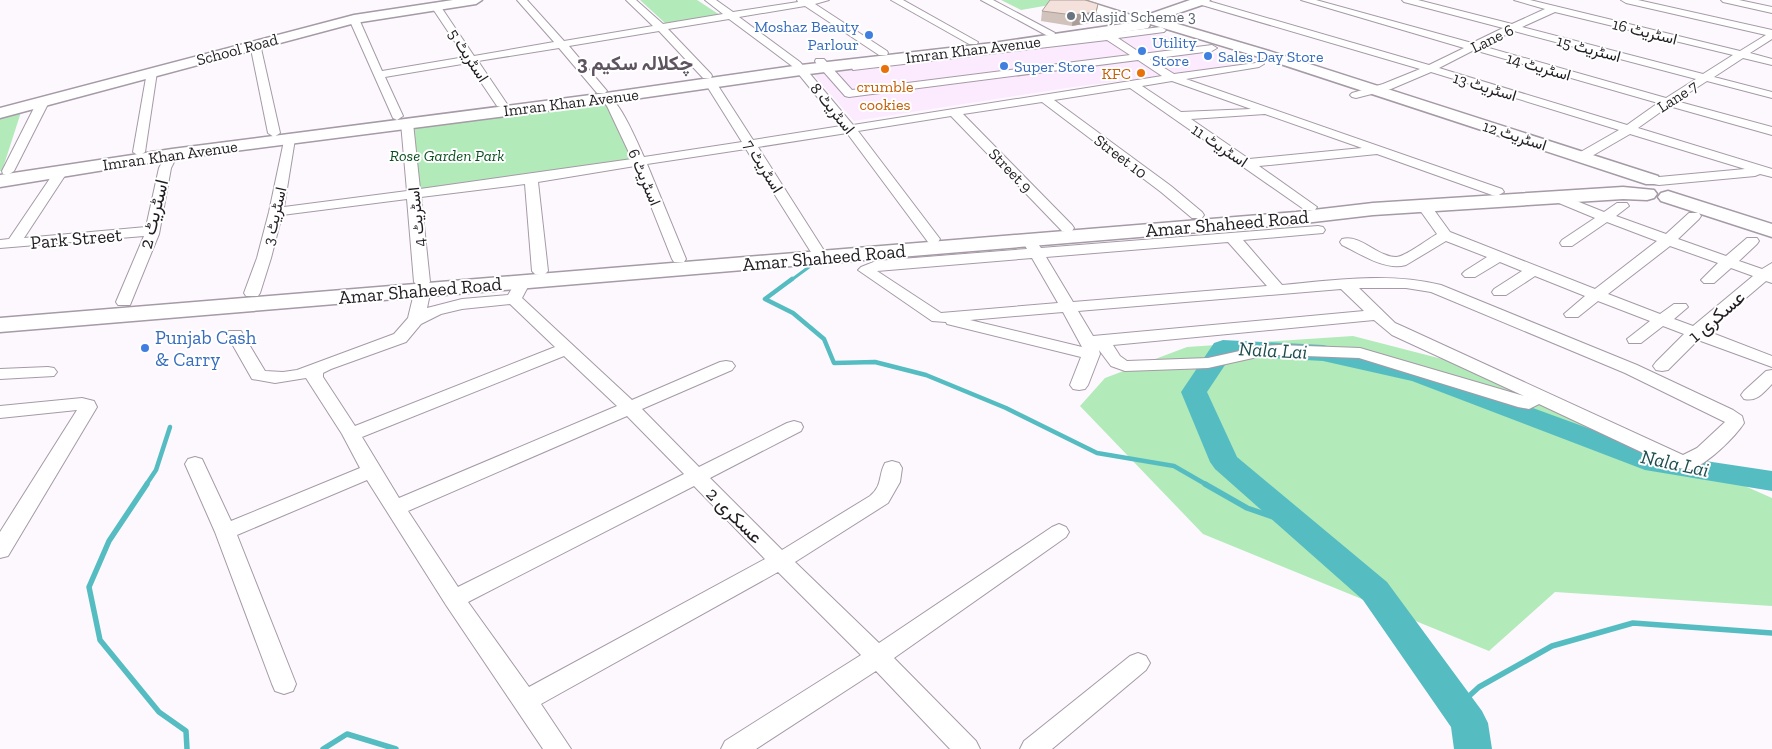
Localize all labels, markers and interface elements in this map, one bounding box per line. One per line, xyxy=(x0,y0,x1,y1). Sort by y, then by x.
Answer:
place label: Masjid Scheme 3 xyxy=(1081,7,1196,26)
marker: Masjid Scheme 3 xyxy=(1065,10,1077,22)
street label: اسٹریٹ 16 xyxy=(1610,14,1679,50)
place label: Moshaz Beauty Parlour xyxy=(754,17,860,54)
street label: Lane 6 xyxy=(1468,20,1517,57)
street label: اسٹریٹ 5 xyxy=(444,25,493,86)
street label: School Road xyxy=(194,29,280,69)
marker: Moshaz Beauty Parlour xyxy=(863,29,875,41)
street label: اسٹریٹ 15 xyxy=(1554,31,1623,67)
street label: Imran Khan Avenue xyxy=(904,32,1042,67)
place label: Utility Store xyxy=(1152,33,1197,70)
marker: Utility Store xyxy=(1136,45,1148,57)
place label: Sales Day Store xyxy=(1218,47,1324,66)
street label: اسٹریٹ 14 xyxy=(1504,48,1573,86)
marker: Sales Day Store xyxy=(1202,50,1214,62)
district label: چکلالہ سکیم 3 xyxy=(577,51,693,77)
place label: Super Store xyxy=(1014,57,1095,76)
marker: Super Store xyxy=(998,60,1010,72)
marker: crumble cookies xyxy=(879,63,891,75)
place label: KFC xyxy=(1101,64,1131,83)
marker: KFC xyxy=(1135,67,1147,79)
street label: اسٹریٹ 13 xyxy=(1451,68,1519,106)
street label: Lane 7 xyxy=(1654,76,1701,116)
place label: crumble cookies xyxy=(856,77,914,114)
street label: اسٹریٹ 8 xyxy=(806,79,859,138)
street label: Imran Khan Avenue xyxy=(502,85,640,120)
street label: اسٹریٹ 12 xyxy=(1480,116,1549,156)
street label: اسٹریٹ 11 xyxy=(1187,120,1251,172)
street label: Street 10 xyxy=(1091,130,1151,182)
street label: اسٹریٹ 7 xyxy=(739,136,787,197)
street label: Imran Khan Avenue xyxy=(101,137,239,174)
street label: Street 9 xyxy=(985,144,1036,196)
park label: Rose Garden Park xyxy=(390,146,504,165)
street label: اسٹریٹ 6 xyxy=(623,146,665,209)
street label: اسٹریٹ 2 xyxy=(134,177,173,251)
street label: اسٹریٹ 3 xyxy=(259,185,291,247)
street label: اسٹریٹ 4 xyxy=(404,186,430,248)
street label: Amar Shaheed Road xyxy=(1144,205,1310,242)
street label: Park Street xyxy=(29,223,123,254)
street label: Amar Shaheed Road xyxy=(741,239,907,276)
street label: Amar Shaheed Road xyxy=(337,272,503,309)
street label: عسکری 1 xyxy=(1683,285,1750,347)
place label: Punjab Cash & Carry xyxy=(155,326,257,371)
water label: Nala Lai xyxy=(1238,336,1308,364)
marker: Punjab Cash & Carry xyxy=(139,342,151,354)
water label: Nala Lai xyxy=(1639,444,1711,482)
street label: عسکری 2 xyxy=(702,482,768,548)

